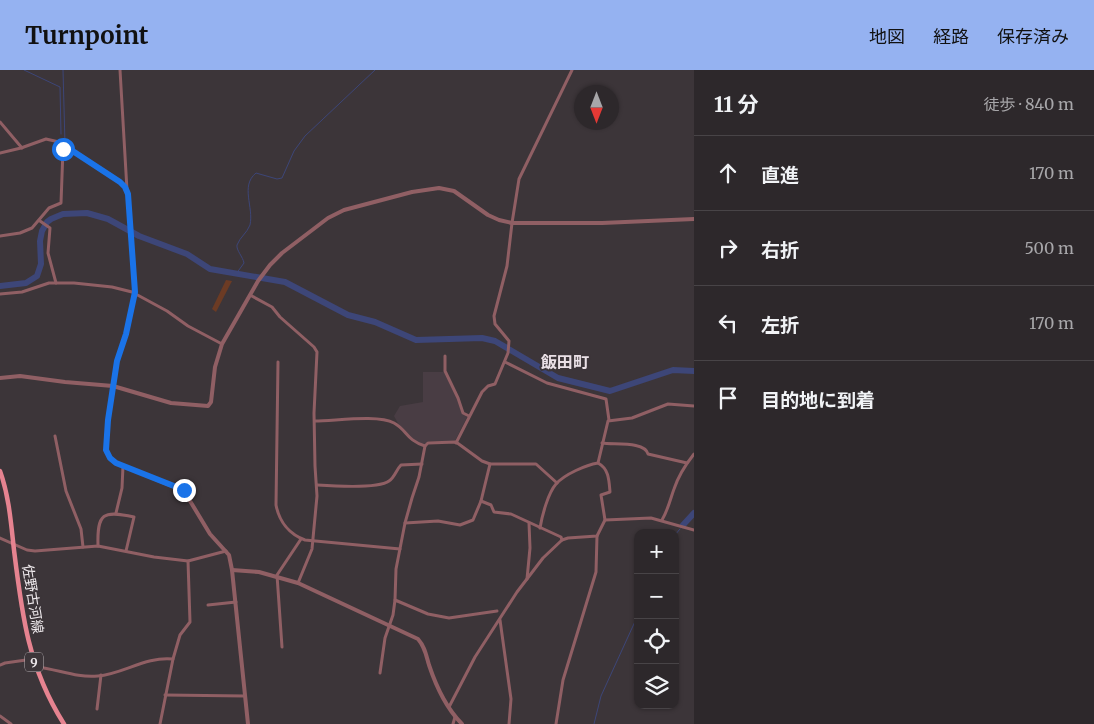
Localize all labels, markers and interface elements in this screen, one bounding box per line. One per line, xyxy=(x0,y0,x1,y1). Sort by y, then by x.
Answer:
text: Turnpoint xyxy=(25,20,148,51)
text: 地図 xyxy=(869,25,905,48)
text: 経路 xyxy=(933,25,969,48)
text: 保存済み xyxy=(997,25,1069,48)
north arrow xyxy=(574,85,619,130)
text: 11 分 xyxy=(714,91,759,118)
text: 徒歩 · 840 m xyxy=(984,94,1074,114)
route start xyxy=(52,138,75,161)
icon: ahead xyxy=(714,159,742,187)
text: 直進 xyxy=(761,163,799,187)
text: 170 m xyxy=(1029,163,1074,183)
icon: right xyxy=(714,234,742,262)
text: 右折 xyxy=(761,238,799,262)
text: 500 m xyxy=(1024,238,1074,258)
icon: left xyxy=(714,309,742,337)
text: 左折 xyxy=(761,313,799,337)
text: 170 m xyxy=(1029,313,1074,333)
district label: 飯田町 xyxy=(540,352,589,372)
icon: arrive xyxy=(714,384,742,412)
text: 目的地に到着 xyxy=(761,388,875,412)
route end xyxy=(173,479,196,502)
map controls xyxy=(634,529,679,709)
button: + xyxy=(634,529,679,574)
street label: 佐野古河線 xyxy=(19,563,47,635)
button: − xyxy=(634,574,679,619)
button: locate xyxy=(634,619,679,664)
road number: 9 xyxy=(25,652,43,672)
button: layers xyxy=(634,664,679,709)

